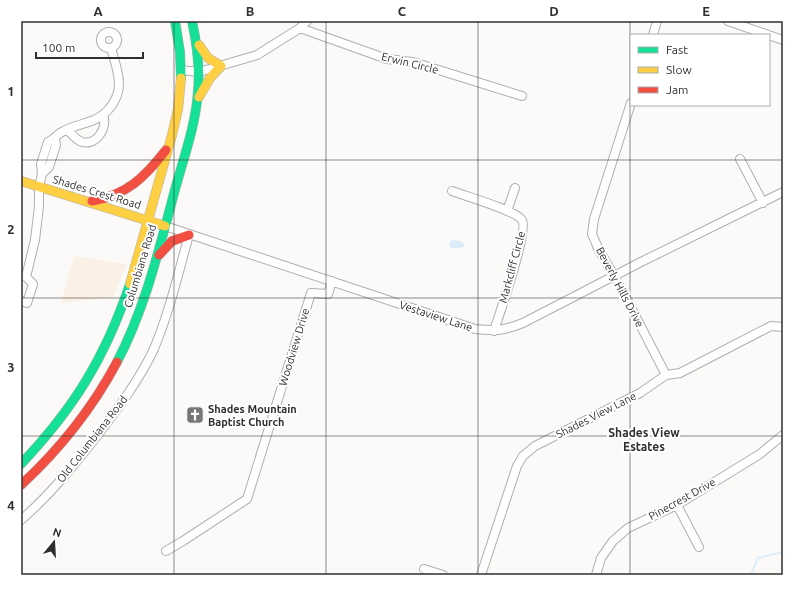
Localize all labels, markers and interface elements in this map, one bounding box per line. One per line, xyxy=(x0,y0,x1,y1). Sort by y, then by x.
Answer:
text: A xyxy=(93,4,103,18)
text: B xyxy=(246,4,255,18)
text: C xyxy=(398,4,407,18)
text: D xyxy=(549,4,559,18)
text: E xyxy=(702,4,710,18)
scale bar xyxy=(36,34,143,60)
legend xyxy=(630,34,770,106)
text: 100 m xyxy=(42,41,75,54)
text: Fast xyxy=(666,43,688,56)
street label: Erwin Circle xyxy=(380,50,440,76)
text: Slow xyxy=(666,63,692,76)
text: Jam xyxy=(666,83,688,96)
text: 1 xyxy=(7,84,15,98)
street label: Shades Crest Road xyxy=(52,173,142,211)
text: 2 xyxy=(7,222,15,236)
street label: Columbiana Road xyxy=(122,223,158,309)
street label: Markcliff Circle xyxy=(497,230,527,304)
street label: Beverly Hills Drive xyxy=(594,245,646,329)
street label: Vestaview Lane xyxy=(398,299,474,333)
street label: Woodview Drive xyxy=(276,307,312,387)
text: 3 xyxy=(7,360,15,374)
street label: Shades View Lane xyxy=(554,390,638,440)
street label: Old Columbiana Road xyxy=(54,393,130,485)
place label: Shades Mountain Baptist Church xyxy=(208,403,297,428)
church icon: Shades Mountain Baptist Church xyxy=(185,405,205,425)
district label: Shades View Estates xyxy=(608,426,680,453)
street label: Pinecrest Drive xyxy=(646,476,718,522)
text: 4 xyxy=(7,498,15,512)
north arrow xyxy=(34,522,74,562)
text: N xyxy=(51,526,63,539)

